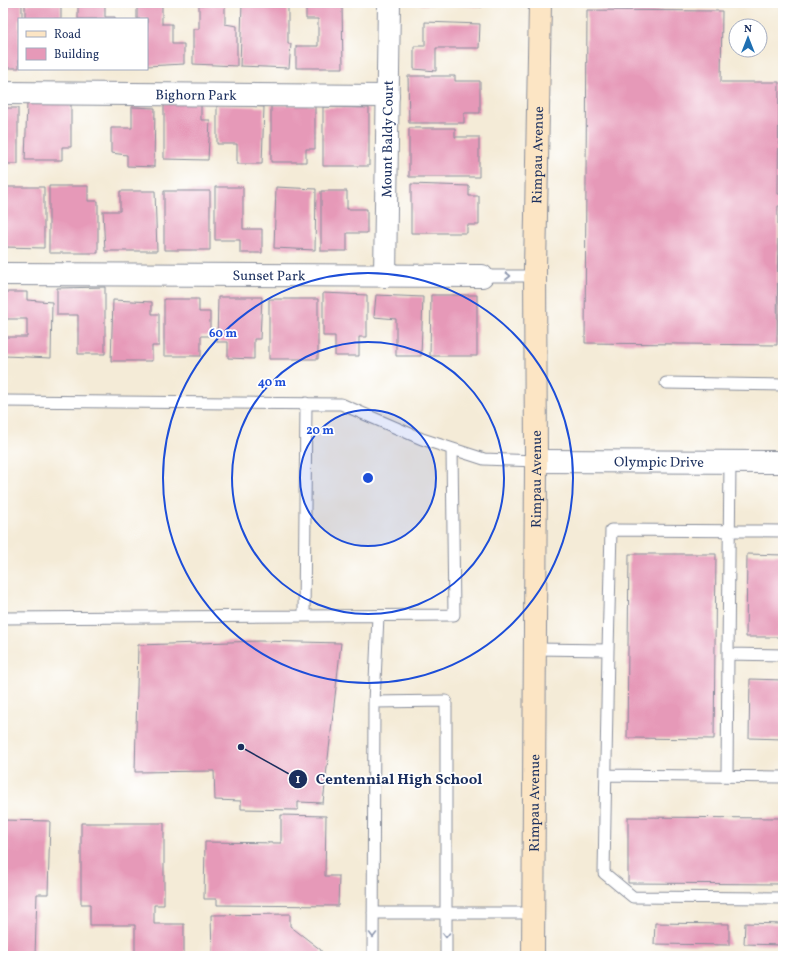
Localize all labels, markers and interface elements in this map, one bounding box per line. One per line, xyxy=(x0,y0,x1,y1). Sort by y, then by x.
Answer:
legend xyxy=(18,18,148,70)
north arrow xyxy=(728,18,768,58)
text: N xyxy=(744,22,752,37)
text: Road xyxy=(54,27,81,43)
text: Building xyxy=(54,47,99,63)
street label: Mount Baldy Court xyxy=(378,80,399,198)
street label: Bighorn Park xyxy=(155,86,237,106)
street label: Rimpau Avenue xyxy=(528,106,549,204)
street label: Sunset Park xyxy=(232,267,306,286)
one-way arrow xyxy=(505,272,511,280)
text: 60 m xyxy=(209,326,237,342)
text: 40 m xyxy=(258,375,287,391)
text: 20 m xyxy=(306,423,334,439)
street label: Rimpau Avenue xyxy=(528,430,547,528)
street label: Olympic Drive xyxy=(614,453,704,473)
centre of rings xyxy=(361,471,375,485)
street label: Rimpau Avenue xyxy=(526,754,545,852)
callout: Centennial High School xyxy=(288,766,490,793)
text: Centennial High School xyxy=(316,770,482,791)
text: 1 xyxy=(296,772,301,788)
one-way arrow xyxy=(369,932,377,938)
one-way arrow xyxy=(442,932,450,938)

